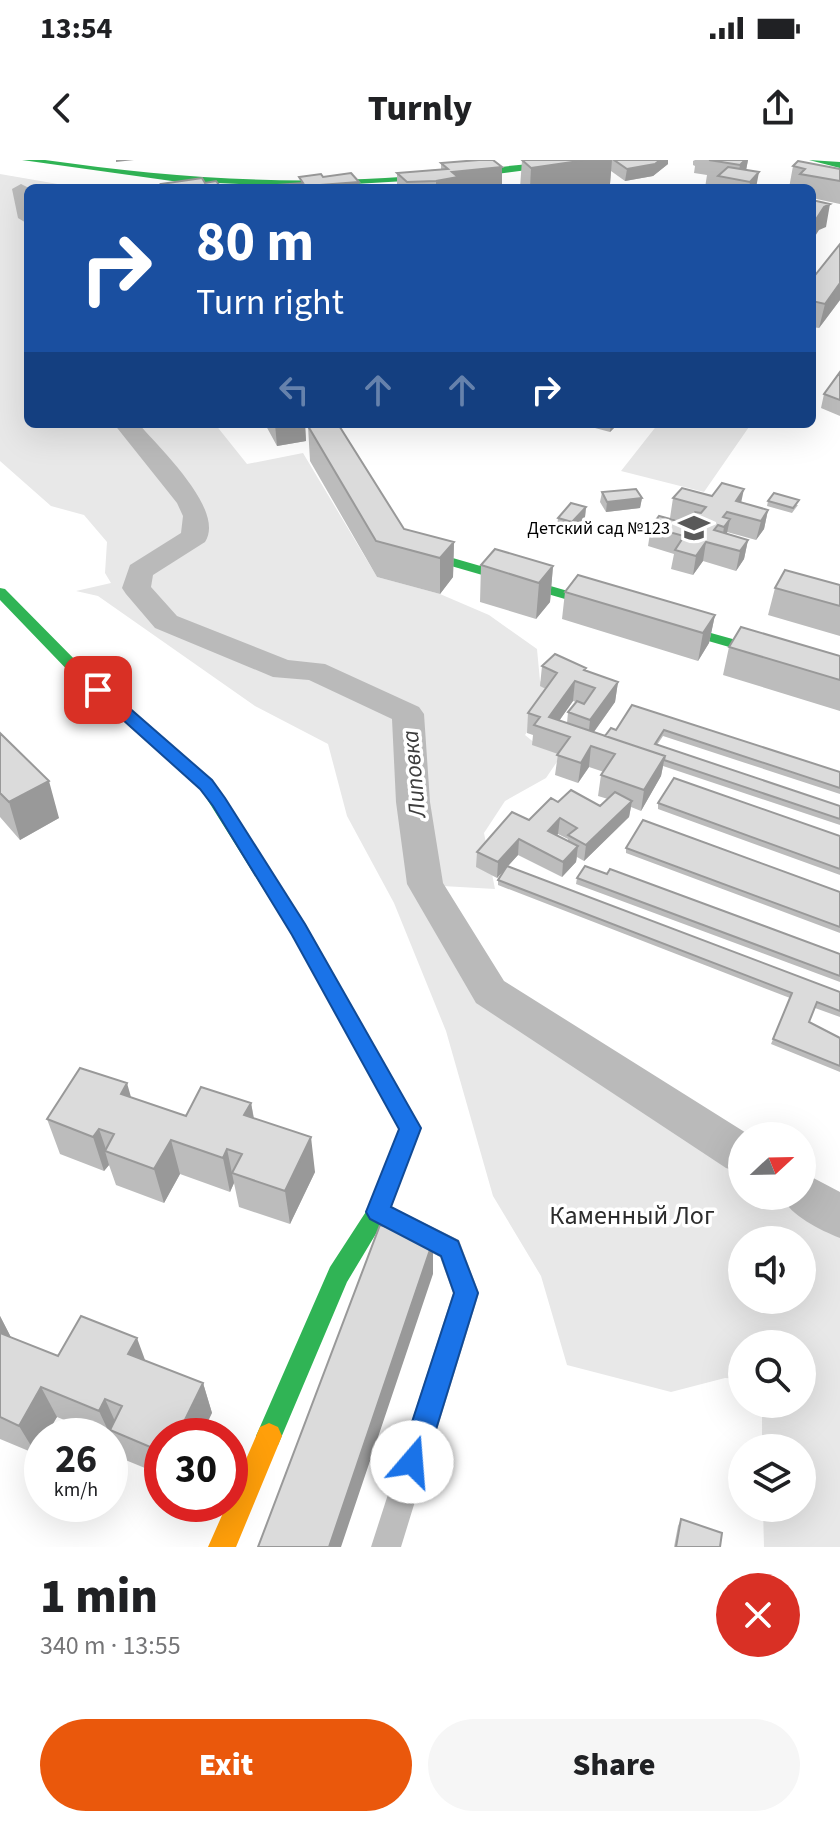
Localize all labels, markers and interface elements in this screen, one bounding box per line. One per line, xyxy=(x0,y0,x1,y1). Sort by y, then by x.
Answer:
text: 13:54 xyxy=(40,7,112,50)
text: Turnly xyxy=(368,83,472,134)
icon: back xyxy=(40,86,84,130)
icon: share xyxy=(756,86,800,130)
text: 80 m xyxy=(196,203,314,282)
icon: right xyxy=(64,216,168,320)
text: Turn right xyxy=(196,277,344,328)
icon: left xyxy=(272,368,316,412)
icon: ahead xyxy=(356,368,400,412)
icon: ahead xyxy=(440,368,484,412)
icon: right xyxy=(524,368,568,412)
school or university icon: Детский сад №123 xyxy=(677,511,711,545)
place label: Детский сад №123 xyxy=(527,516,670,541)
pin xyxy=(64,656,132,724)
icon: arrive xyxy=(76,668,120,712)
water label: Липовка xyxy=(393,729,435,821)
north arrow xyxy=(728,1122,816,1210)
map controls xyxy=(728,1122,816,1522)
park label: Каменный Лог xyxy=(549,1197,715,1234)
button: sound xyxy=(728,1226,816,1314)
button: search xyxy=(728,1330,816,1418)
speed limit sign: 30 xyxy=(144,1418,248,1522)
position arrow xyxy=(370,1420,454,1504)
text: 26 xyxy=(55,1431,97,1488)
button: layers xyxy=(728,1434,816,1522)
text: km/h xyxy=(54,1476,98,1504)
text: 1 min xyxy=(40,1563,158,1631)
button: close xyxy=(716,1573,800,1657)
text: 340 m · 13:55 xyxy=(40,1627,181,1664)
button: Exit xyxy=(40,1719,412,1811)
button: Share xyxy=(428,1719,800,1811)

